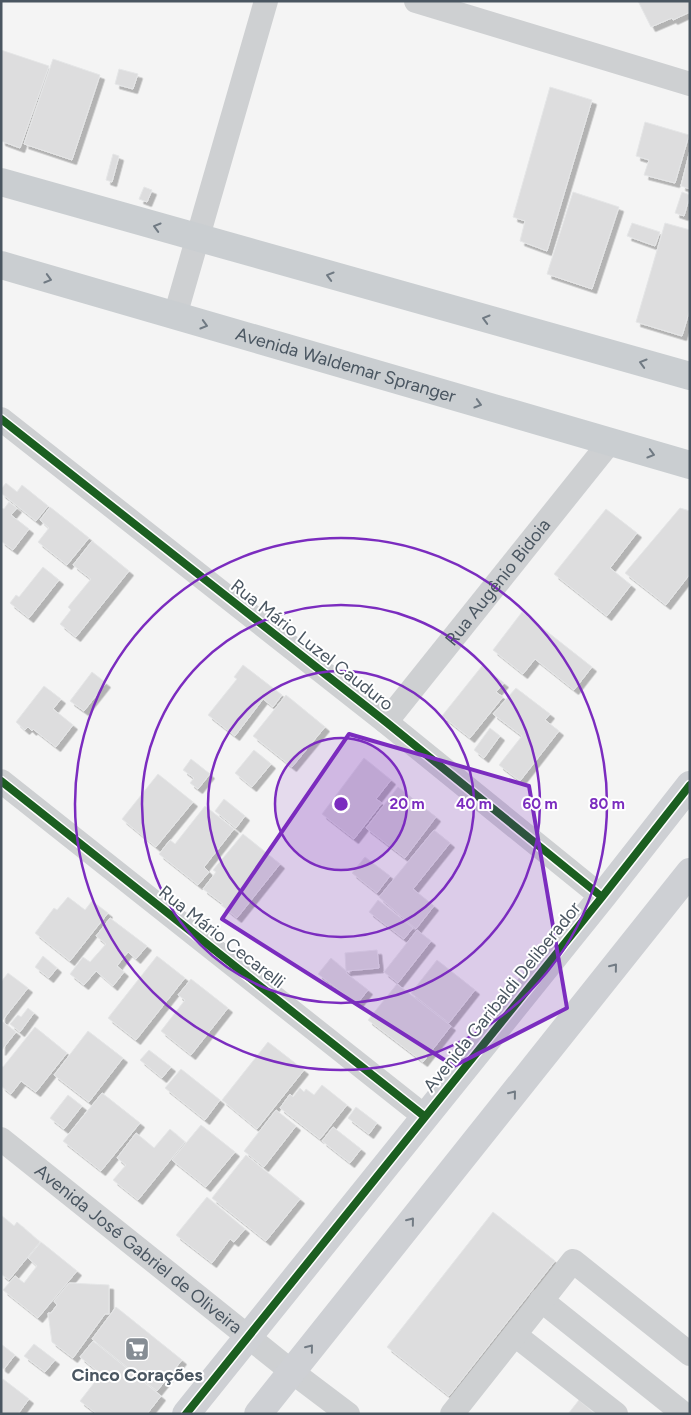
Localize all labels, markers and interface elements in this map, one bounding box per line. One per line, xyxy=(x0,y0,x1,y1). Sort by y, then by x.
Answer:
one-way arrow xyxy=(153,222,161,232)
one-way arrow xyxy=(326,271,334,281)
one-way arrow xyxy=(44,273,52,284)
one-way arrow xyxy=(483,315,491,325)
one-way arrow xyxy=(199,319,208,329)
street label: Avenida Waldemar Spranger xyxy=(233,323,458,407)
one-way arrow xyxy=(639,359,647,369)
one-way arrow xyxy=(473,398,481,408)
one-way arrow xyxy=(646,448,654,458)
street label: Rua Augênio Bidoia xyxy=(440,514,555,650)
street label: Rua Mário Luzel Cauduro xyxy=(226,575,398,715)
centre of rings xyxy=(332,795,350,813)
text: 20 m xyxy=(389,795,425,813)
text: 40 m xyxy=(456,795,492,813)
text: 60 m xyxy=(522,795,558,813)
text: 80 m xyxy=(589,795,625,813)
street label: Rua Mário Cecarelli xyxy=(154,881,290,993)
street label: Avenida Garibaldi Deliberador xyxy=(418,897,586,1097)
one-way arrow xyxy=(608,964,616,973)
one-way arrow xyxy=(507,1091,515,1100)
street label: Avenida José Gabriel de Oliveira xyxy=(30,1159,247,1339)
one-way arrow xyxy=(406,1217,415,1226)
supermarket icon: Cinco Corações xyxy=(124,1336,150,1362)
one-way arrow xyxy=(304,1344,313,1353)
place label: Cinco Corações xyxy=(71,1364,203,1386)

